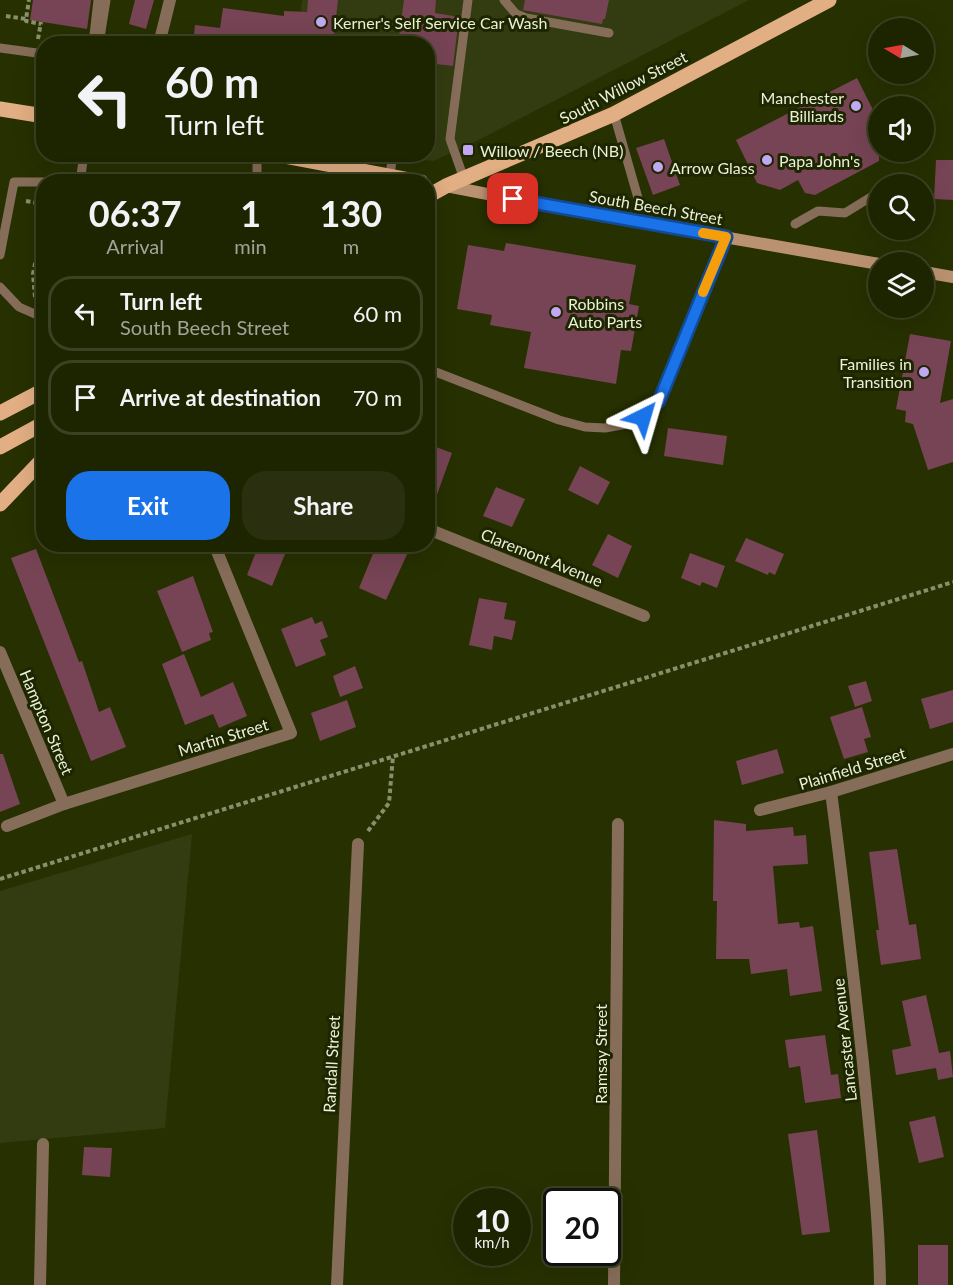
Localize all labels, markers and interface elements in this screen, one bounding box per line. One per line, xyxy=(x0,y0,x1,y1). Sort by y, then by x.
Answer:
place label: Kerner's Self Service Car Wash xyxy=(333,13,547,32)
marker: Kerner's Self Service Car Wash xyxy=(314,15,328,29)
north arrow xyxy=(868,18,934,84)
map controls xyxy=(868,18,934,318)
street label: South Willow Street xyxy=(556,47,690,127)
text: 60 m xyxy=(165,57,259,107)
icon: left xyxy=(66,60,144,138)
place label: Manchester Billiards xyxy=(761,88,844,125)
button: sound xyxy=(868,96,934,162)
marker: Manchester Billiards xyxy=(849,99,863,113)
text: Turn left xyxy=(165,108,264,141)
place label: Willow / Beech (NB) xyxy=(480,141,623,160)
marker: Willow / Beech (NB) xyxy=(461,143,475,157)
place label: Papa John's xyxy=(779,151,860,170)
marker: Papa John's xyxy=(760,153,774,167)
place label: Arrow Glass xyxy=(670,158,755,177)
marker: Arrow Glass xyxy=(651,160,665,174)
pin xyxy=(487,173,538,224)
button: search xyxy=(868,174,934,240)
icon: arrive xyxy=(496,182,529,215)
street label: South Beech Street xyxy=(588,186,725,228)
text: 06:37 xyxy=(89,191,182,235)
text: 1 xyxy=(240,191,261,235)
text: 130 xyxy=(320,191,382,235)
text: Arrival xyxy=(106,234,164,258)
text: min xyxy=(234,234,267,258)
text: m xyxy=(343,234,359,258)
button: layers xyxy=(868,252,934,318)
text: Turn left xyxy=(120,288,202,315)
place label: Robbins Auto Parts xyxy=(568,294,642,331)
icon: left xyxy=(69,297,102,330)
text: 60 m xyxy=(353,300,402,327)
marker: Robbins Auto Parts xyxy=(549,305,563,319)
text: South Beech Street xyxy=(120,315,289,339)
place label: Families in Transition xyxy=(839,354,912,391)
marker: Families in Transition xyxy=(917,365,931,379)
icon: arrive xyxy=(69,381,102,414)
text: Arrive at destination xyxy=(120,384,321,411)
text: 70 m xyxy=(353,384,402,411)
position arrow xyxy=(611,385,675,449)
button: Exit xyxy=(66,471,230,540)
button: Share xyxy=(242,471,405,540)
street label: Claremont Avenue xyxy=(478,524,606,590)
street label: Hampton Street xyxy=(16,667,78,777)
street label: Martin Street xyxy=(176,714,271,760)
street label: Plainfield Street xyxy=(796,743,908,793)
street label: Lancaster Avenue xyxy=(828,977,860,1103)
street label: Ramsay Street xyxy=(591,1004,610,1104)
street label: Randall Street xyxy=(319,1015,343,1113)
speed limit sign: 20 xyxy=(543,1188,621,1266)
text: 10 xyxy=(475,1202,509,1238)
text: km/h xyxy=(474,1233,510,1251)

